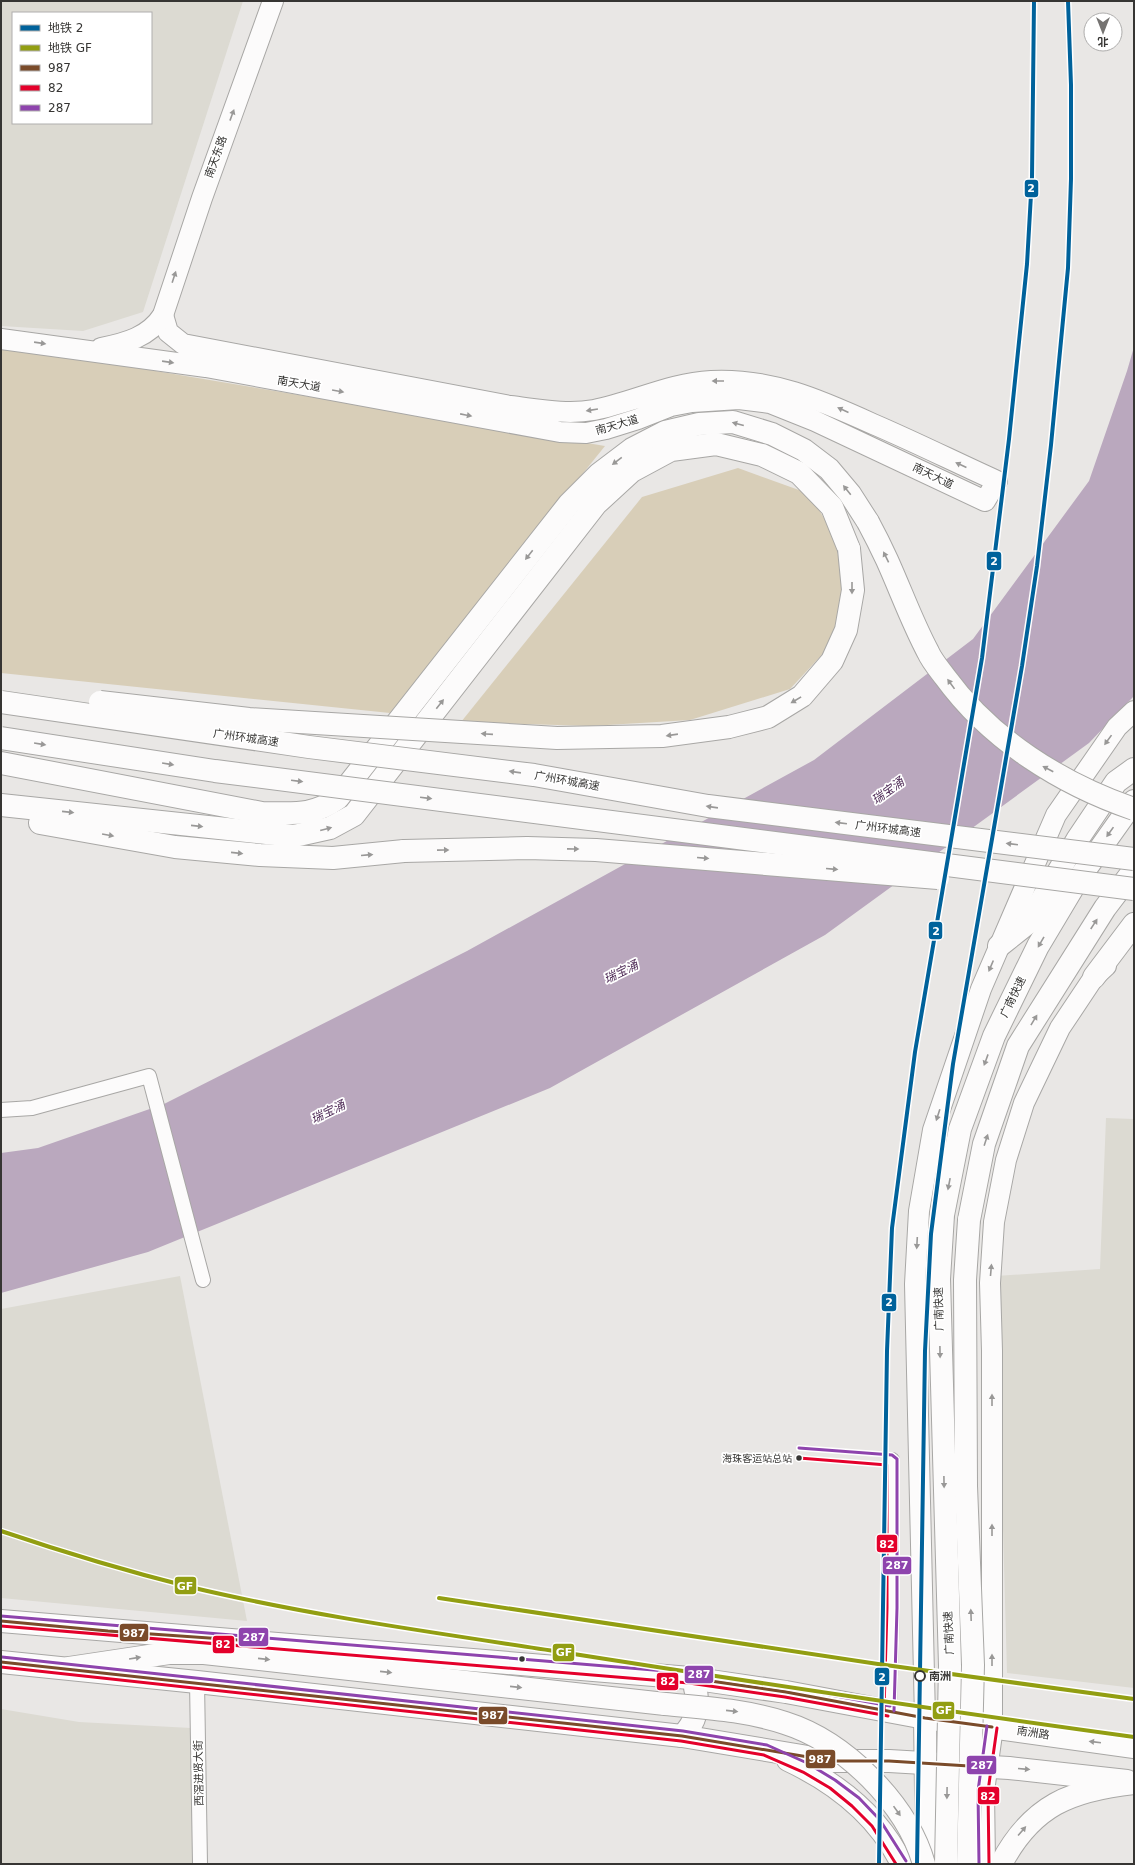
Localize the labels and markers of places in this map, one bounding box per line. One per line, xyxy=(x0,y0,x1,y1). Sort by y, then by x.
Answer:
place label: 海珠客运站总站 xyxy=(722,1453,792,1464)
marker: 海珠客运站总站 xyxy=(794,1453,804,1463)
unlabelled marker xyxy=(517,1654,527,1664)
marker: 南洲 xyxy=(914,1670,926,1682)
place label: 南洲 xyxy=(929,1670,951,1683)

